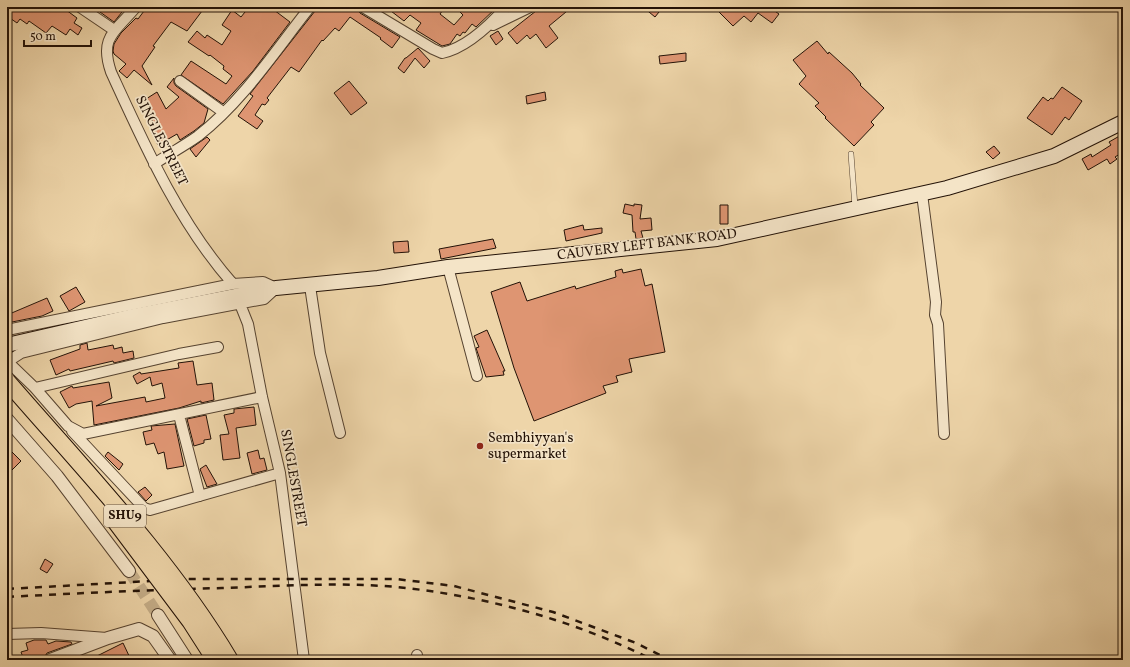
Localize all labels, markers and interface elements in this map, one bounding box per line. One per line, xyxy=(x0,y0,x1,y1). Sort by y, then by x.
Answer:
scale bar xyxy=(24,22,91,48)
text: 50 m xyxy=(30,29,56,45)
street label: SINGLESTREET xyxy=(130,93,192,189)
street label: CAUVERY LEFT BANK ROAD xyxy=(556,225,738,265)
street label: SINGLESTREET xyxy=(275,428,311,528)
place label: Sembhiyyan's supermarket xyxy=(488,429,573,464)
marker: Sembhiyyan's supermarket xyxy=(475,441,485,451)
road number: SHU9 xyxy=(104,505,146,527)

